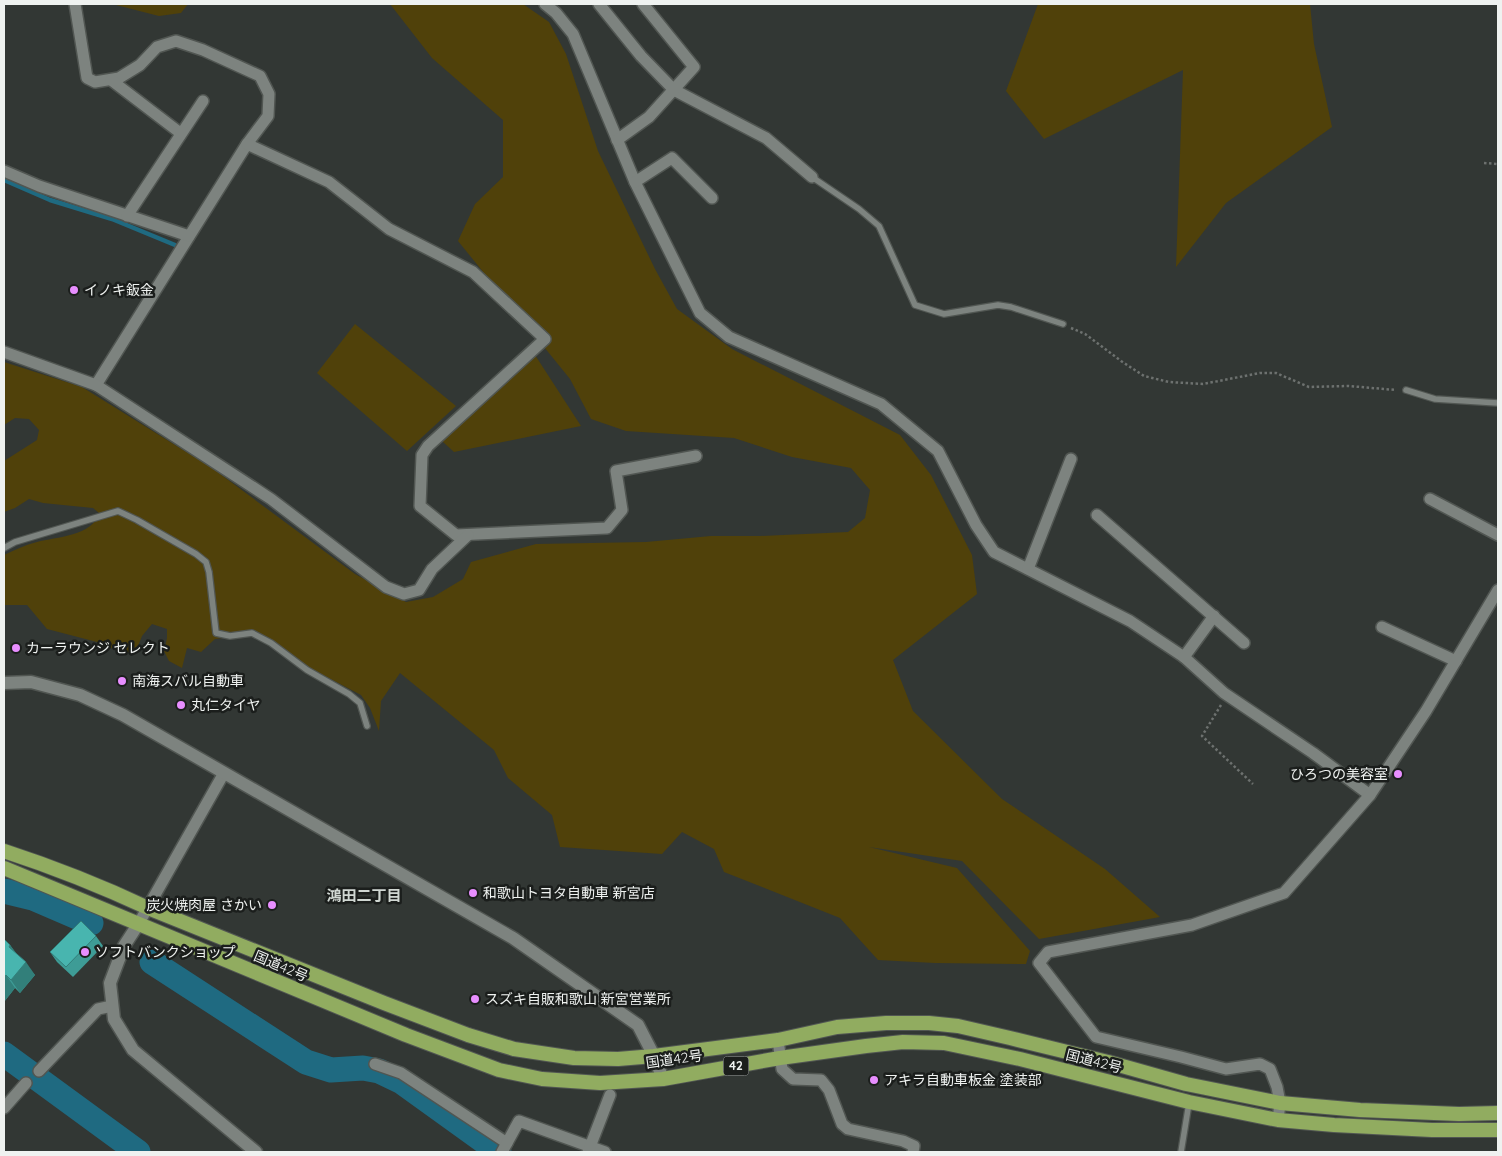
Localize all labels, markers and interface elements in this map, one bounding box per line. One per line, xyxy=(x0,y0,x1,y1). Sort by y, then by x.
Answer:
place label: イノキ鈑金 xyxy=(84,281,154,299)
marker: イノキ鈑金 xyxy=(68,284,80,296)
place label: カーラウンジ セレクト xyxy=(26,639,170,657)
marker: カーラウンジ セレクト xyxy=(10,642,22,654)
place label: 南海スバル自動車 xyxy=(132,672,244,690)
marker: 南海スバル自動車 xyxy=(116,675,128,687)
place label: 丸仁タイヤ xyxy=(191,696,261,714)
marker: 丸仁タイヤ xyxy=(175,699,187,711)
place label: ひろつの美容室 xyxy=(1290,765,1388,783)
marker: ひろつの美容室 xyxy=(1392,768,1404,780)
place label: 和歌山トヨタ自動車 新宮店 xyxy=(483,884,655,902)
district label: 鴻田二丁目 xyxy=(326,886,402,905)
marker: 和歌山トヨタ自動車 新宮店 xyxy=(467,887,479,899)
place label: 炭火焼肉屋 さかい xyxy=(146,896,262,914)
marker: 炭火焼肉屋 さかい xyxy=(266,899,278,911)
place label: ソフトバンクショップ xyxy=(95,943,236,961)
marker: ソフトバンクショップ xyxy=(79,946,91,958)
street label: 国道42号 xyxy=(251,947,311,985)
place label: スズキ自販和歌山 新宮営業所 xyxy=(485,990,671,1008)
marker: スズキ自販和歌山 新宮営業所 xyxy=(469,993,481,1005)
street label: 国道42号 xyxy=(1064,1045,1124,1077)
street label: 国道42号 xyxy=(644,1046,704,1072)
road number: 42 xyxy=(724,1056,748,1076)
place label: アキラ自動車板金 塗装部 xyxy=(884,1071,1042,1089)
marker: アキラ自動車板金 塗装部 xyxy=(868,1074,880,1086)

